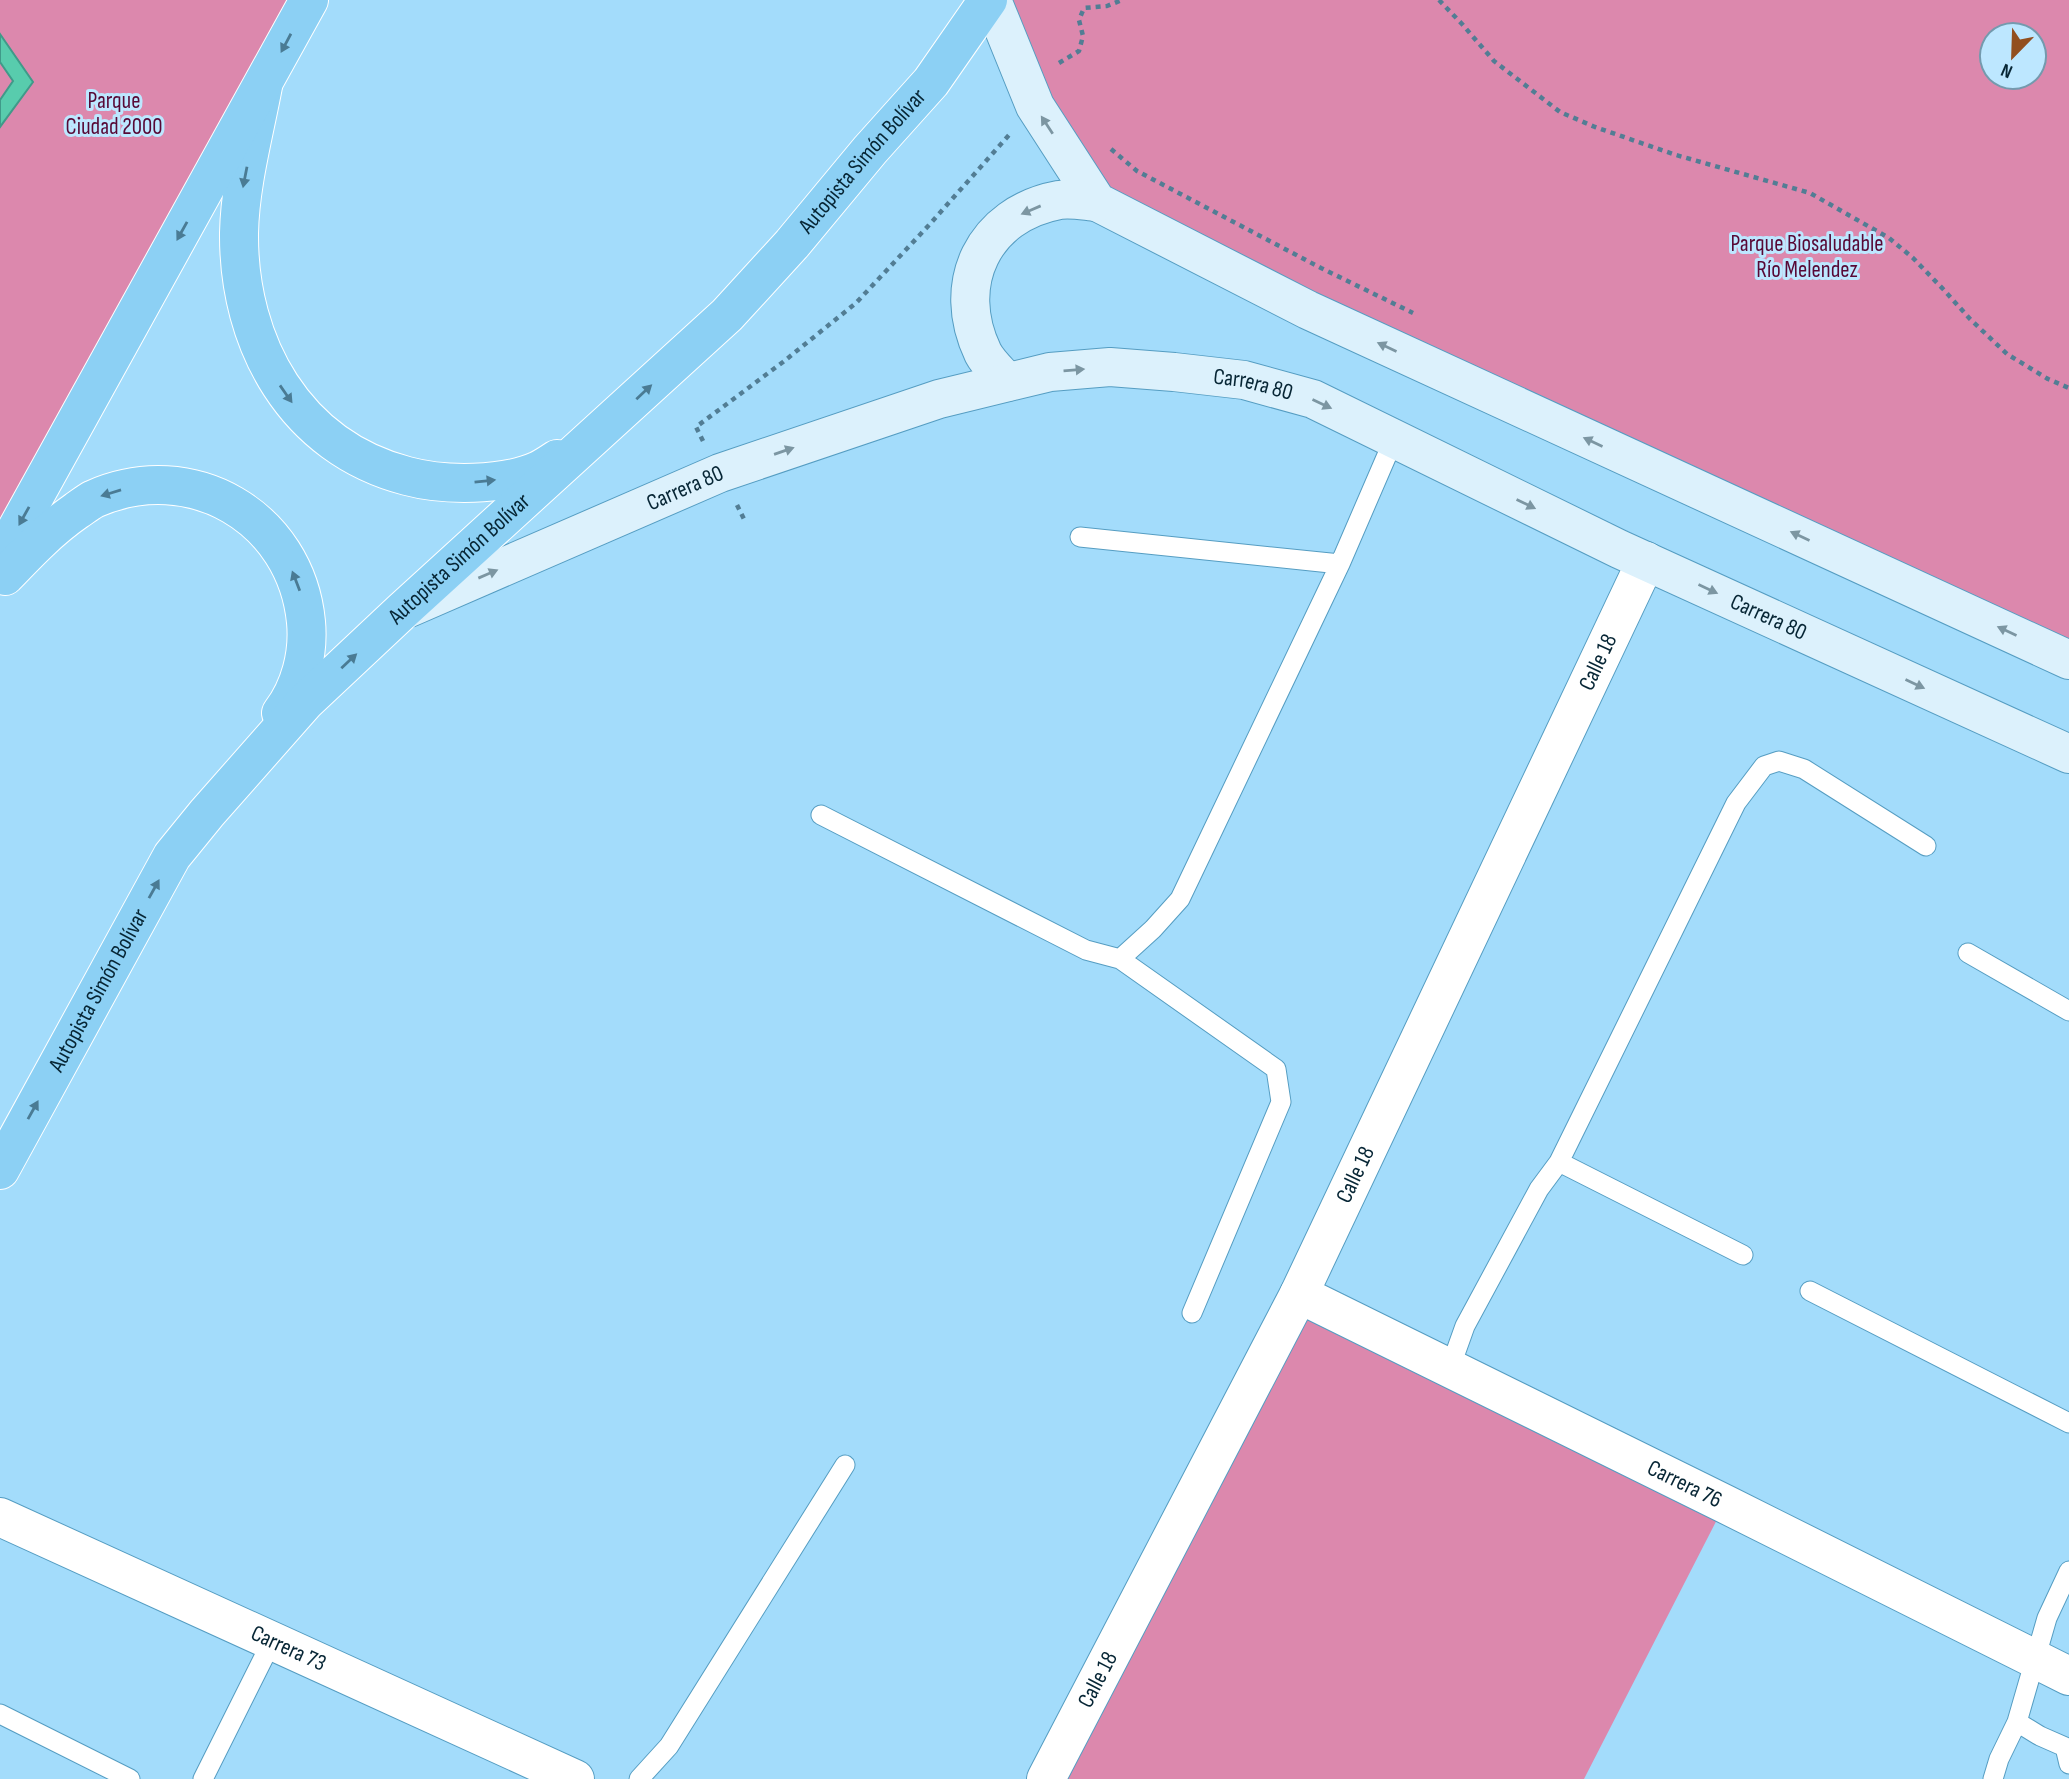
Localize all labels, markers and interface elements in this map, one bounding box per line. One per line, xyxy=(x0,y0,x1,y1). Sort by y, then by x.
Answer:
north arrow xyxy=(1978,21,2048,91)
one-way arrow xyxy=(280,33,292,53)
text: N xyxy=(1998,58,2016,83)
street label: Autopista Simón Bolívar xyxy=(792,83,932,240)
park label: Parque Ciudad 2000 xyxy=(66,87,163,141)
one-way arrow xyxy=(1040,115,1053,135)
one-way arrow xyxy=(240,166,251,188)
one-way arrow xyxy=(1020,204,1041,215)
one-way arrow xyxy=(176,221,188,241)
park label: Parque Biosaludable Río Melendez xyxy=(1730,230,1884,284)
one-way arrow xyxy=(1376,341,1397,352)
street label: Carrera 80 xyxy=(1212,363,1296,407)
one-way arrow xyxy=(1064,364,1086,375)
one-way arrow xyxy=(279,385,293,403)
one-way arrow xyxy=(635,385,652,401)
one-way arrow xyxy=(1312,398,1332,409)
one-way arrow xyxy=(1583,436,1603,448)
one-way arrow xyxy=(774,445,795,456)
street label: Carrera 80 xyxy=(642,459,728,517)
one-way arrow xyxy=(474,476,496,487)
street label: Autopista Simón Bolívar xyxy=(382,487,536,631)
one-way arrow xyxy=(101,489,122,499)
one-way arrow xyxy=(1516,498,1536,509)
one-way arrow xyxy=(18,506,30,525)
one-way arrow xyxy=(1790,531,1810,542)
one-way arrow xyxy=(477,568,498,579)
one-way arrow xyxy=(291,570,302,591)
one-way arrow xyxy=(1698,583,1718,595)
street label: Carrera 80 xyxy=(1726,588,1811,647)
one-way arrow xyxy=(1997,625,2017,637)
street label: Calle 18 xyxy=(1573,629,1623,695)
one-way arrow xyxy=(340,653,358,669)
one-way arrow xyxy=(1904,679,1925,690)
one-way arrow xyxy=(148,879,160,899)
street label: Autopista Simón Bolívar xyxy=(42,903,155,1078)
one-way arrow xyxy=(27,1100,39,1120)
street label: Calle 18 xyxy=(1330,1142,1381,1207)
street label: Carrera 76 xyxy=(1643,1454,1727,1514)
street label: Carrera 73 xyxy=(247,1619,330,1678)
street label: Calle 18 xyxy=(1072,1647,1124,1712)

